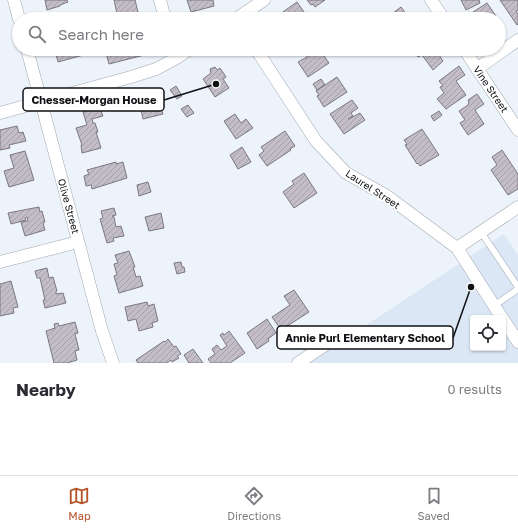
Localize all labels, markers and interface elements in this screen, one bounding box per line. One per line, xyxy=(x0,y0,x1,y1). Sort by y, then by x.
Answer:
search box xyxy=(12,12,506,56)
icon: search xyxy=(26,23,48,45)
text: Search here xyxy=(58,25,144,43)
street label: Vine Street xyxy=(471,63,511,115)
callout: Chesser-Morgan House xyxy=(23,88,164,111)
text: Chesser-Morgan House xyxy=(32,93,157,106)
street label: Laurel Street xyxy=(344,167,402,211)
street label: Olive Street xyxy=(56,177,82,235)
map controls xyxy=(470,315,506,351)
button: locate xyxy=(470,315,506,351)
callout: Annie Purl Elementary School xyxy=(277,326,453,349)
text: Annie Purl Elementary School xyxy=(285,331,445,344)
text: Nearby xyxy=(16,379,76,400)
text: 0 results xyxy=(447,381,502,397)
tab: Map xyxy=(68,485,91,522)
tab: Directions xyxy=(227,485,281,522)
tab: Saved xyxy=(418,485,450,522)

